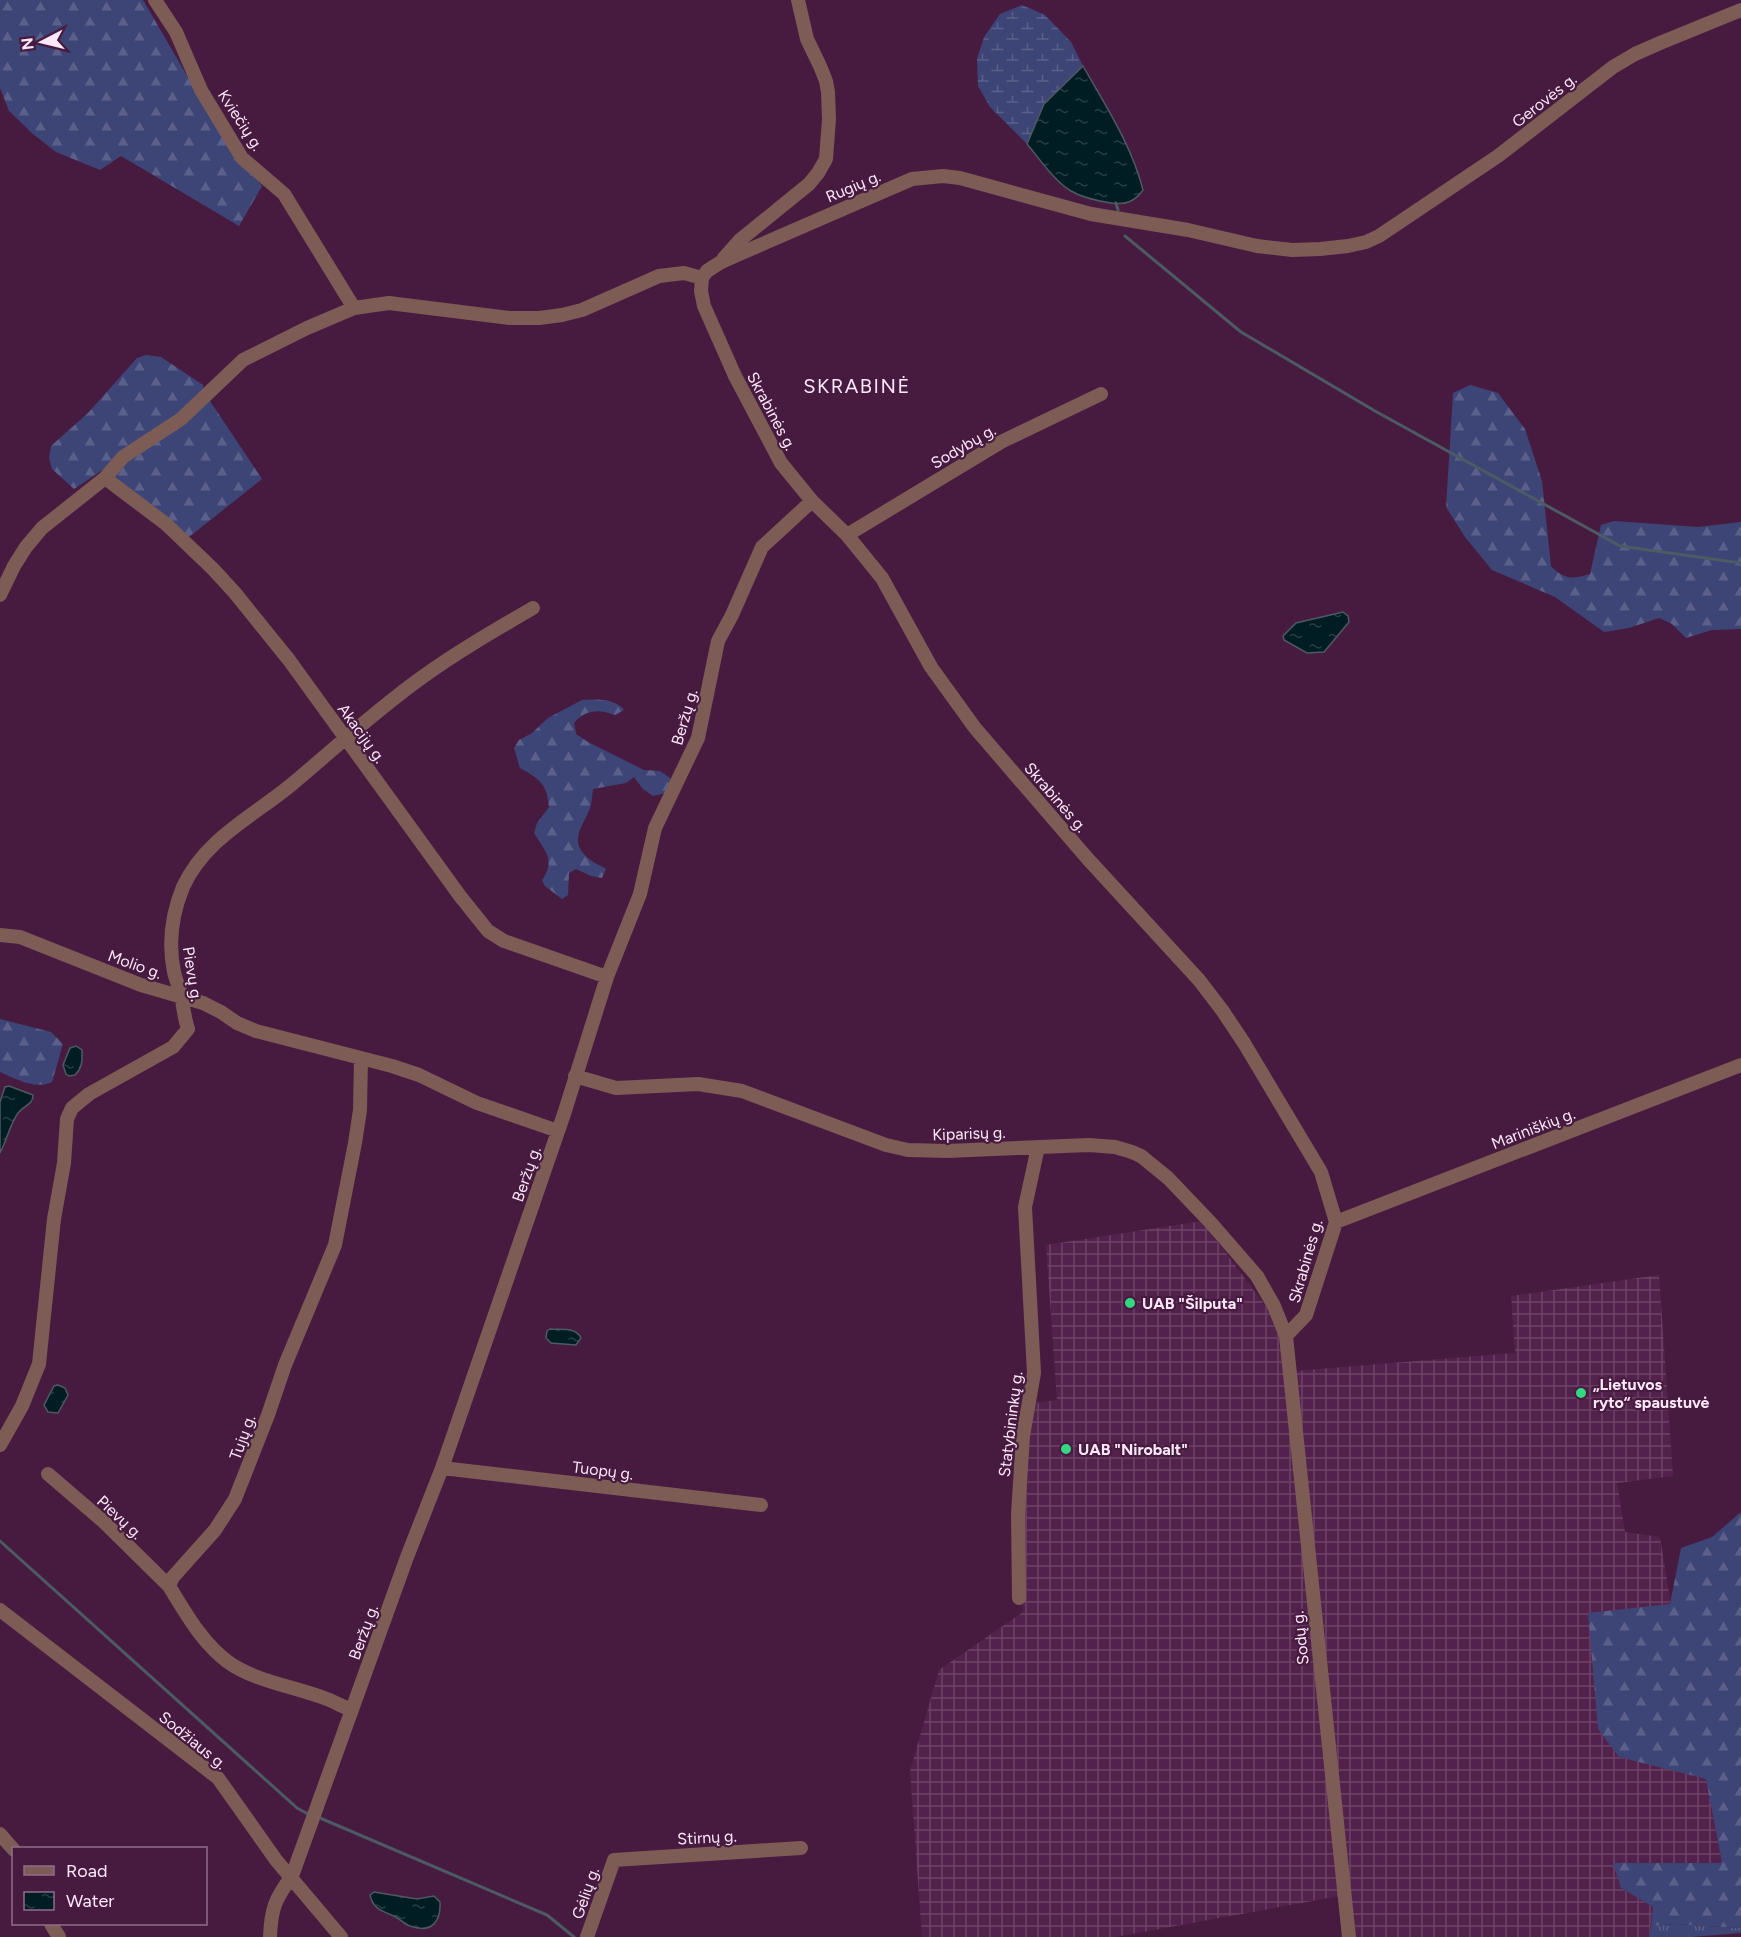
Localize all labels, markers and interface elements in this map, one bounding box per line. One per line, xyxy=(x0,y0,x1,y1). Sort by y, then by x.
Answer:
north arrow xyxy=(12,12,72,72)
text: N xyxy=(17,36,38,51)
street label: Gerovės g. xyxy=(1508,69,1580,131)
street label: Kviečių g. xyxy=(214,86,267,154)
street label: Rugių g. xyxy=(823,166,883,206)
street label: Skrabinės g. xyxy=(743,369,800,454)
district label: SKRABINĖ xyxy=(803,374,911,398)
street label: Sodybų g. xyxy=(927,420,999,473)
street label: Beržų g. xyxy=(667,687,702,747)
street label: Akacijų g. xyxy=(334,700,390,767)
street label: Skrabinės g. xyxy=(1020,759,1091,836)
street label: Pievų g. xyxy=(179,945,206,1003)
street label: Molio g. xyxy=(105,946,164,983)
street label: Mariniškių g. xyxy=(1489,1104,1578,1153)
street label: Kiparisų g. xyxy=(932,1123,1006,1144)
street label: Beržų g. xyxy=(508,1144,545,1204)
street label: Skrabinės g. xyxy=(1284,1217,1326,1305)
place label: UAB "Šilputa" xyxy=(1142,1294,1243,1313)
marker: UAB "Šilputa" xyxy=(1123,1296,1137,1310)
street label: Statybininkų g. xyxy=(995,1370,1026,1478)
place label: „Lietuvos ryto“ spaustuvė xyxy=(1593,1375,1710,1412)
marker: „Lietuvos ryto“ spaustuvė xyxy=(1574,1386,1588,1400)
street label: Tujų g. xyxy=(226,1412,259,1462)
place label: UAB "Nirobalt" xyxy=(1078,1440,1188,1459)
marker: UAB "Nirobalt" xyxy=(1059,1442,1073,1456)
street label: Tuopų g. xyxy=(571,1457,635,1484)
street label: Pievų g. xyxy=(93,1492,146,1543)
street label: Beržų g. xyxy=(345,1602,382,1662)
street label: Sodų g. xyxy=(1288,1610,1313,1666)
street label: Sodžiaus g. xyxy=(155,1707,230,1773)
street label: Stirnų g. xyxy=(677,1826,737,1849)
legend xyxy=(12,1847,207,1925)
text: Road xyxy=(66,1860,107,1882)
street label: Gėlių g. xyxy=(568,1865,603,1922)
text: Water xyxy=(66,1890,114,1912)

